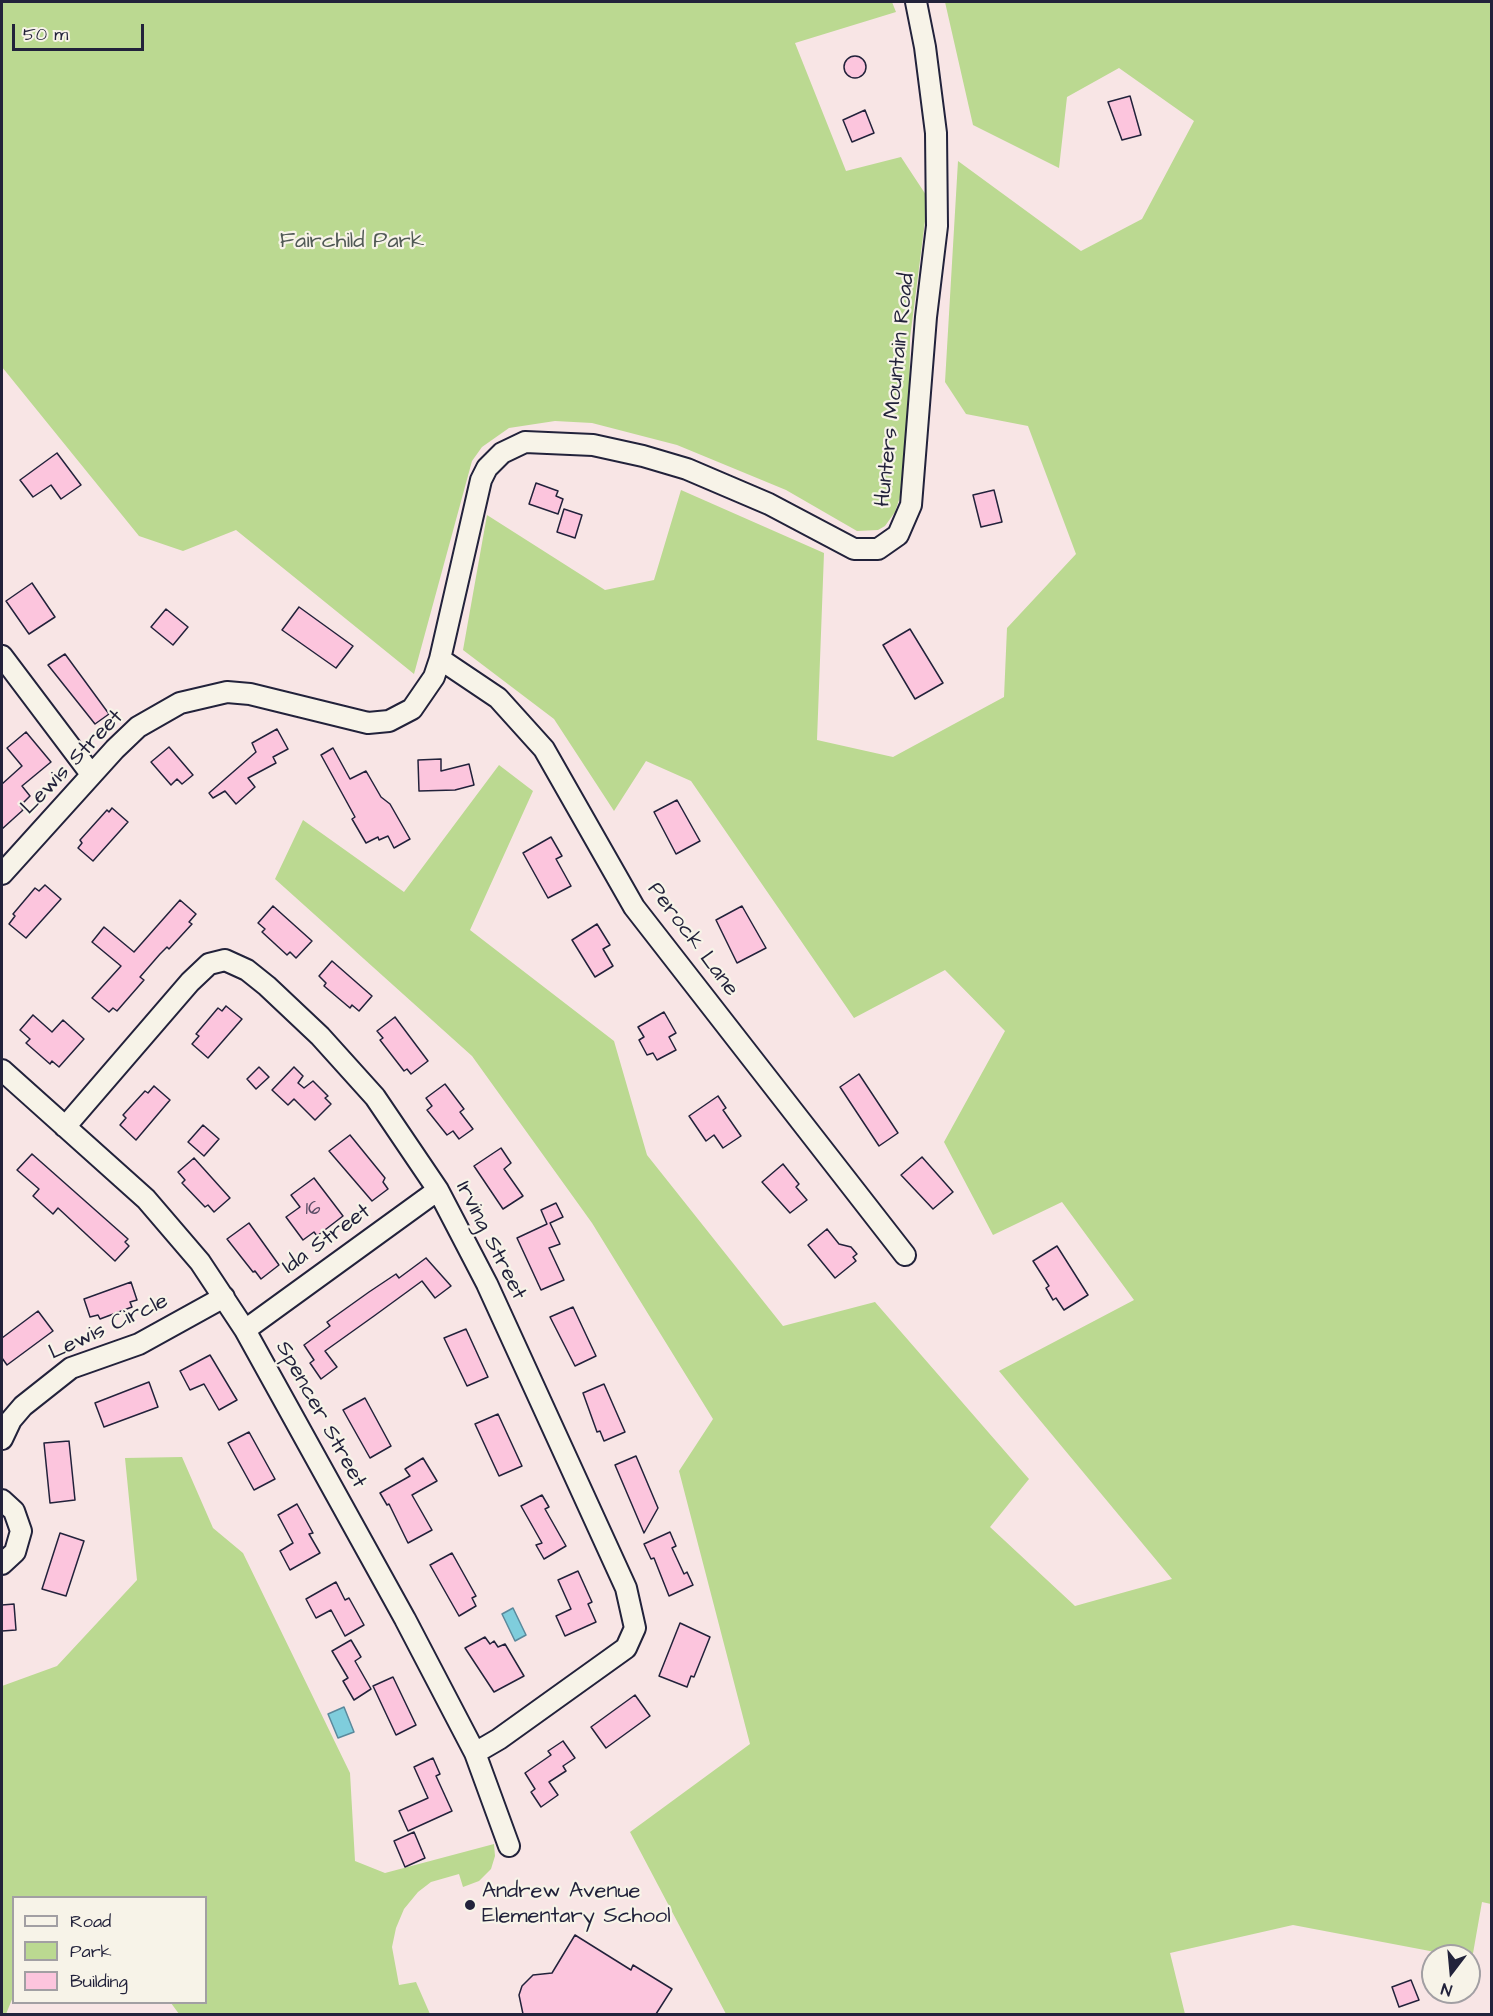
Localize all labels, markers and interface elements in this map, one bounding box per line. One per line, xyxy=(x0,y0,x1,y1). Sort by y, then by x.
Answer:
scale bar xyxy=(15,12,147,50)
text: 50 m xyxy=(23,22,68,47)
park label: Fairchild Park xyxy=(280,229,424,255)
street label: Hunters Mountain Road xyxy=(871,272,921,508)
street label: Lewis Street xyxy=(16,705,130,821)
street label: Perock Lane xyxy=(641,878,743,1002)
street label: Irving Street xyxy=(449,1177,531,1305)
house number: 16 xyxy=(305,1198,321,1222)
street label: Ida Street xyxy=(278,1199,376,1281)
street label: Lewis Circle xyxy=(45,1289,173,1367)
street label: Spencer Street xyxy=(269,1337,371,1493)
place label: Andrew Avenue Elementary School xyxy=(482,1879,671,1930)
legend xyxy=(12,1896,207,2004)
marker: Andrew Avenue Elementary School xyxy=(463,1898,477,1912)
text: Road xyxy=(70,1909,111,1934)
text: Park xyxy=(70,1939,112,1964)
north arrow xyxy=(1421,1944,1481,2004)
text: Building xyxy=(70,1969,128,1994)
text: N xyxy=(1439,1977,1454,2001)

